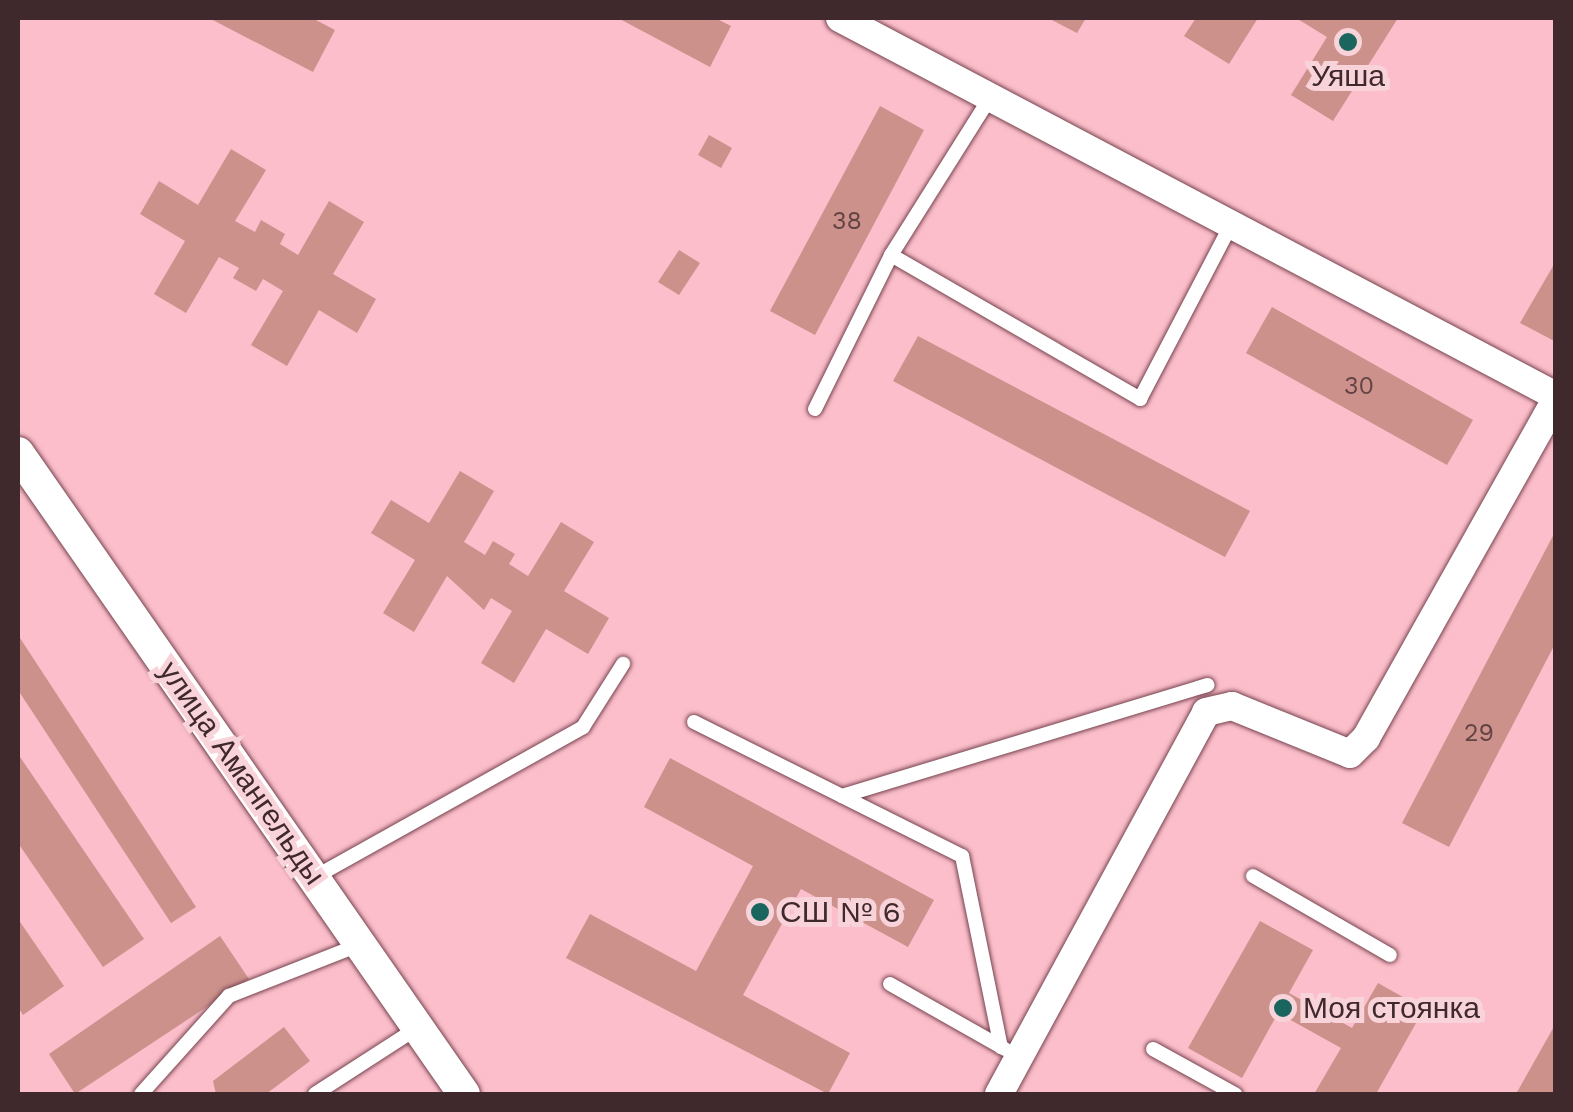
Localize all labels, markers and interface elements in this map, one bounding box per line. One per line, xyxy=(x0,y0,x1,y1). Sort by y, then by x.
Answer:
marker: Уяша xyxy=(1337,31,1359,53)
place label: Уяша xyxy=(1311,58,1385,94)
house number: 38 xyxy=(832,206,862,236)
house number: 30 xyxy=(1344,371,1374,401)
street label: улица Амангельды xyxy=(151,654,333,892)
house number: 29 xyxy=(1464,718,1494,748)
place label: СШ № 6 xyxy=(780,894,901,930)
marker: СШ № 6 xyxy=(749,901,771,923)
place label: Моя стоянка xyxy=(1303,990,1480,1026)
marker: Моя стоянка xyxy=(1272,997,1294,1019)

